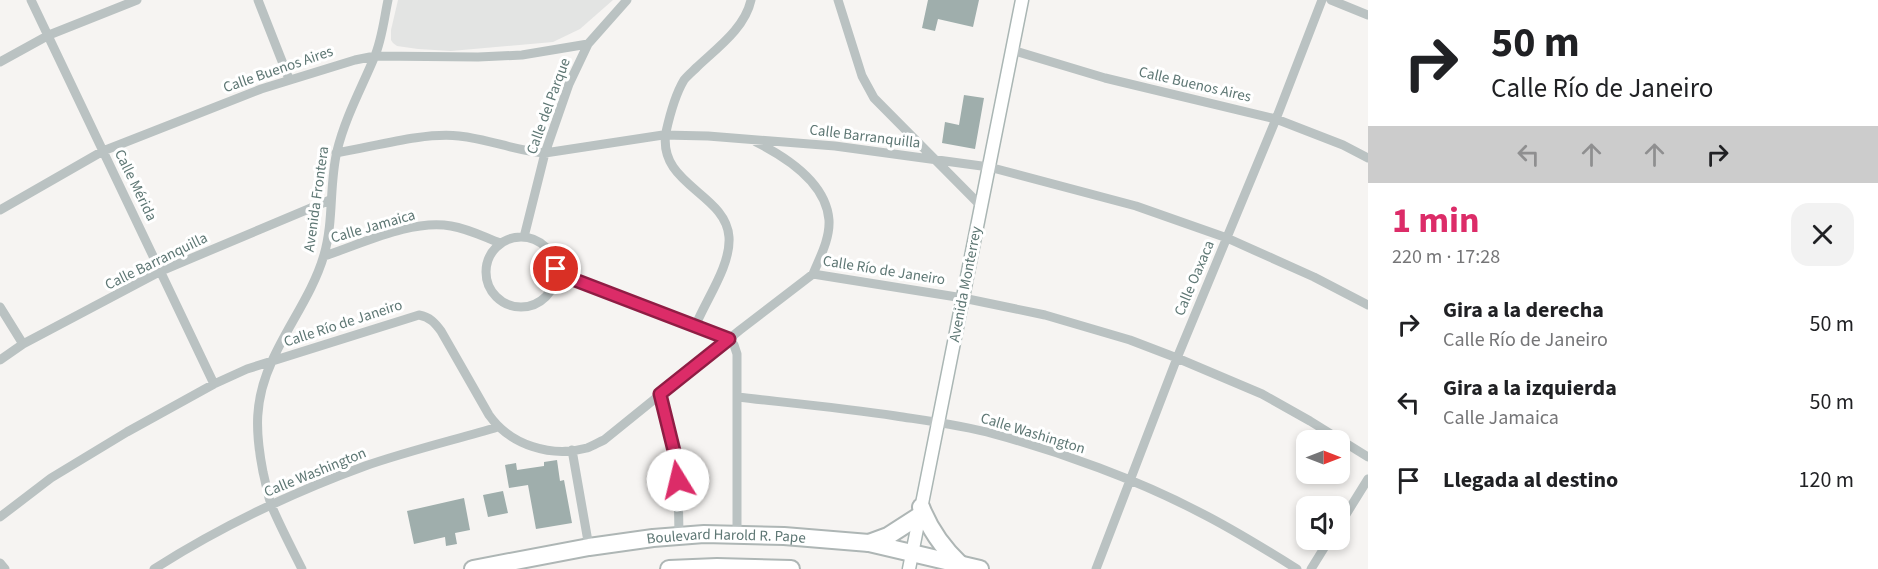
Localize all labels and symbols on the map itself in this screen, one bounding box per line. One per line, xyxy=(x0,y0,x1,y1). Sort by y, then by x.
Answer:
street label: Calle Buenos Aires xyxy=(220,41,336,98)
street label: Calle del Parque xyxy=(521,55,576,157)
street label: Calle Buenos Aires xyxy=(1137,61,1253,108)
street label: Calle Barranquilla xyxy=(808,119,922,154)
street label: Avenida Frontera xyxy=(299,145,334,253)
street label: Calle Mérida xyxy=(109,146,162,225)
street label: Calle Jamaica xyxy=(328,204,418,249)
street label: Avenida Monterrey xyxy=(944,224,987,344)
street label: Calle Barranquilla xyxy=(101,228,211,295)
street label: Calle Oaxaca xyxy=(1169,237,1220,319)
pin xyxy=(530,243,581,294)
street label: Calle Río de Janeiro xyxy=(821,250,947,291)
street label: Calle Río de Janeiro xyxy=(281,294,405,353)
street label: Calle Washington xyxy=(978,408,1088,459)
north arrow xyxy=(1296,430,1350,484)
street label: Calle Washington xyxy=(261,442,369,503)
position arrow xyxy=(646,448,710,512)
street label: Boulevard Harold R. Pape xyxy=(645,524,807,550)

